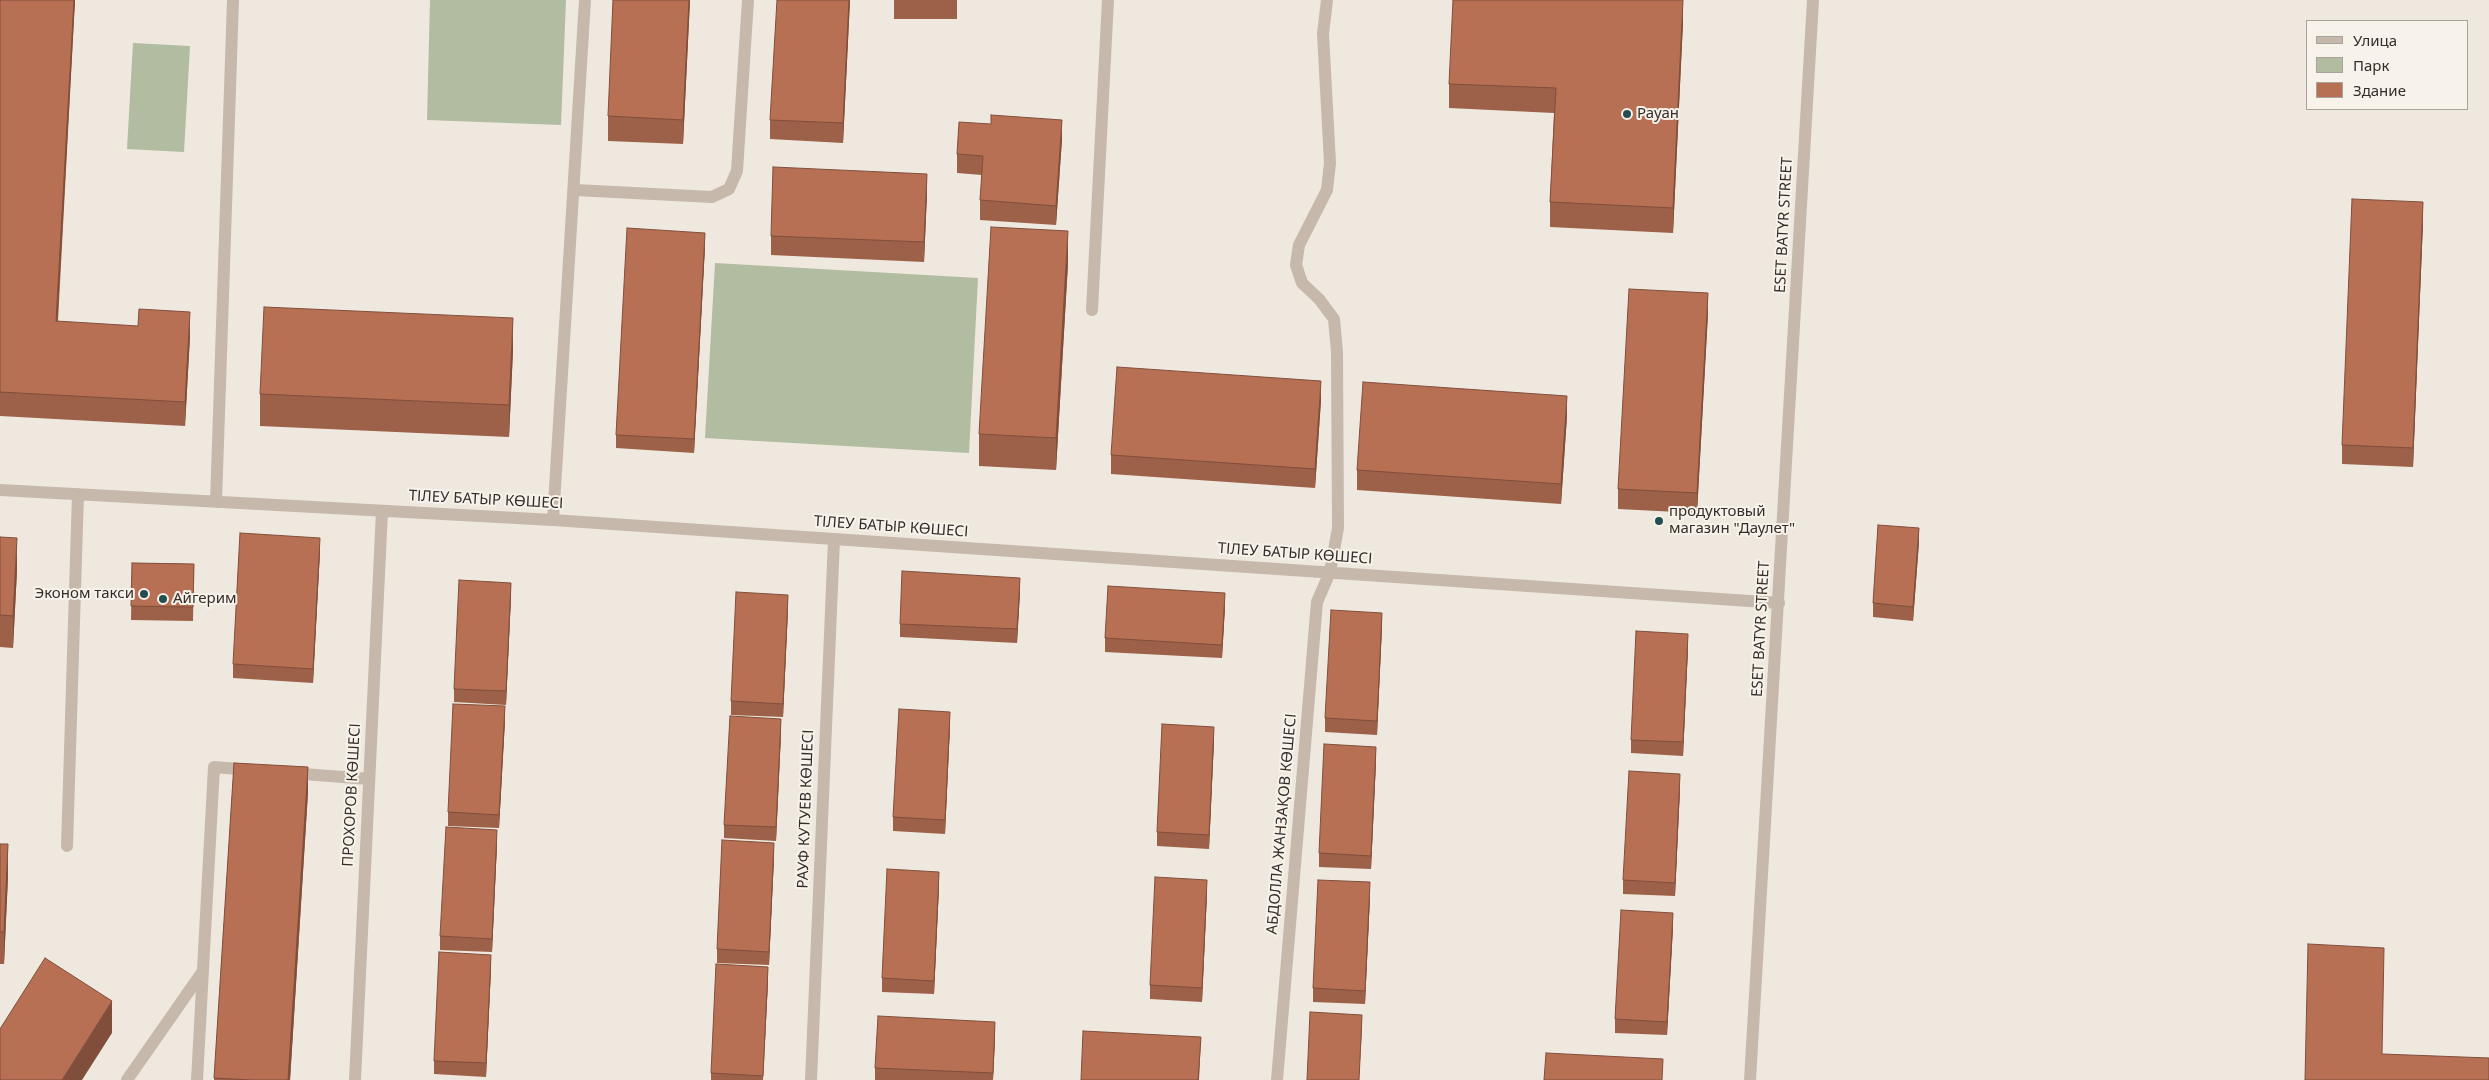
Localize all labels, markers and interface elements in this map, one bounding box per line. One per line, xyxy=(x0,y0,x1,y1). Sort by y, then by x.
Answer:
legend xyxy=(2306,20,2469,110)
text: Улица xyxy=(2353,30,2397,50)
text: Парк xyxy=(2353,55,2389,75)
text: Здание xyxy=(2353,80,2406,100)
place label: Рауан xyxy=(1637,105,1679,123)
marker: Рауан xyxy=(1621,108,1633,120)
street label: ESET BATYR STREET xyxy=(1771,156,1797,294)
street label: ТІЛЕУ БАТЫР КӨШЕСІ xyxy=(408,487,564,513)
place label: продуктовый магазин "Даулет" xyxy=(1669,503,1795,538)
street label: ТІЛЕУ БАТЫР КӨШЕСІ xyxy=(813,513,969,541)
marker: продуктовый магазин "Даулет" xyxy=(1653,515,1665,527)
street label: ТІЛЕУ БАТЫР КӨШЕСІ xyxy=(1217,540,1373,568)
street label: ESET BATYR STREET xyxy=(1748,560,1774,698)
place label: Эконом такси xyxy=(34,585,134,603)
marker: Эконом такси xyxy=(138,588,150,600)
place label: Айгерим xyxy=(173,590,237,608)
marker: Айгерим xyxy=(157,593,169,605)
street label: АБДОЛЛА ЖАНЗАҚОВ КӨШЕСІ xyxy=(1263,713,1301,935)
street label: ПРОХОРОВ КӨШЕСІ xyxy=(339,723,365,867)
street label: РАУФ КУТУЕВ КӨШЕСІ xyxy=(794,729,818,889)

